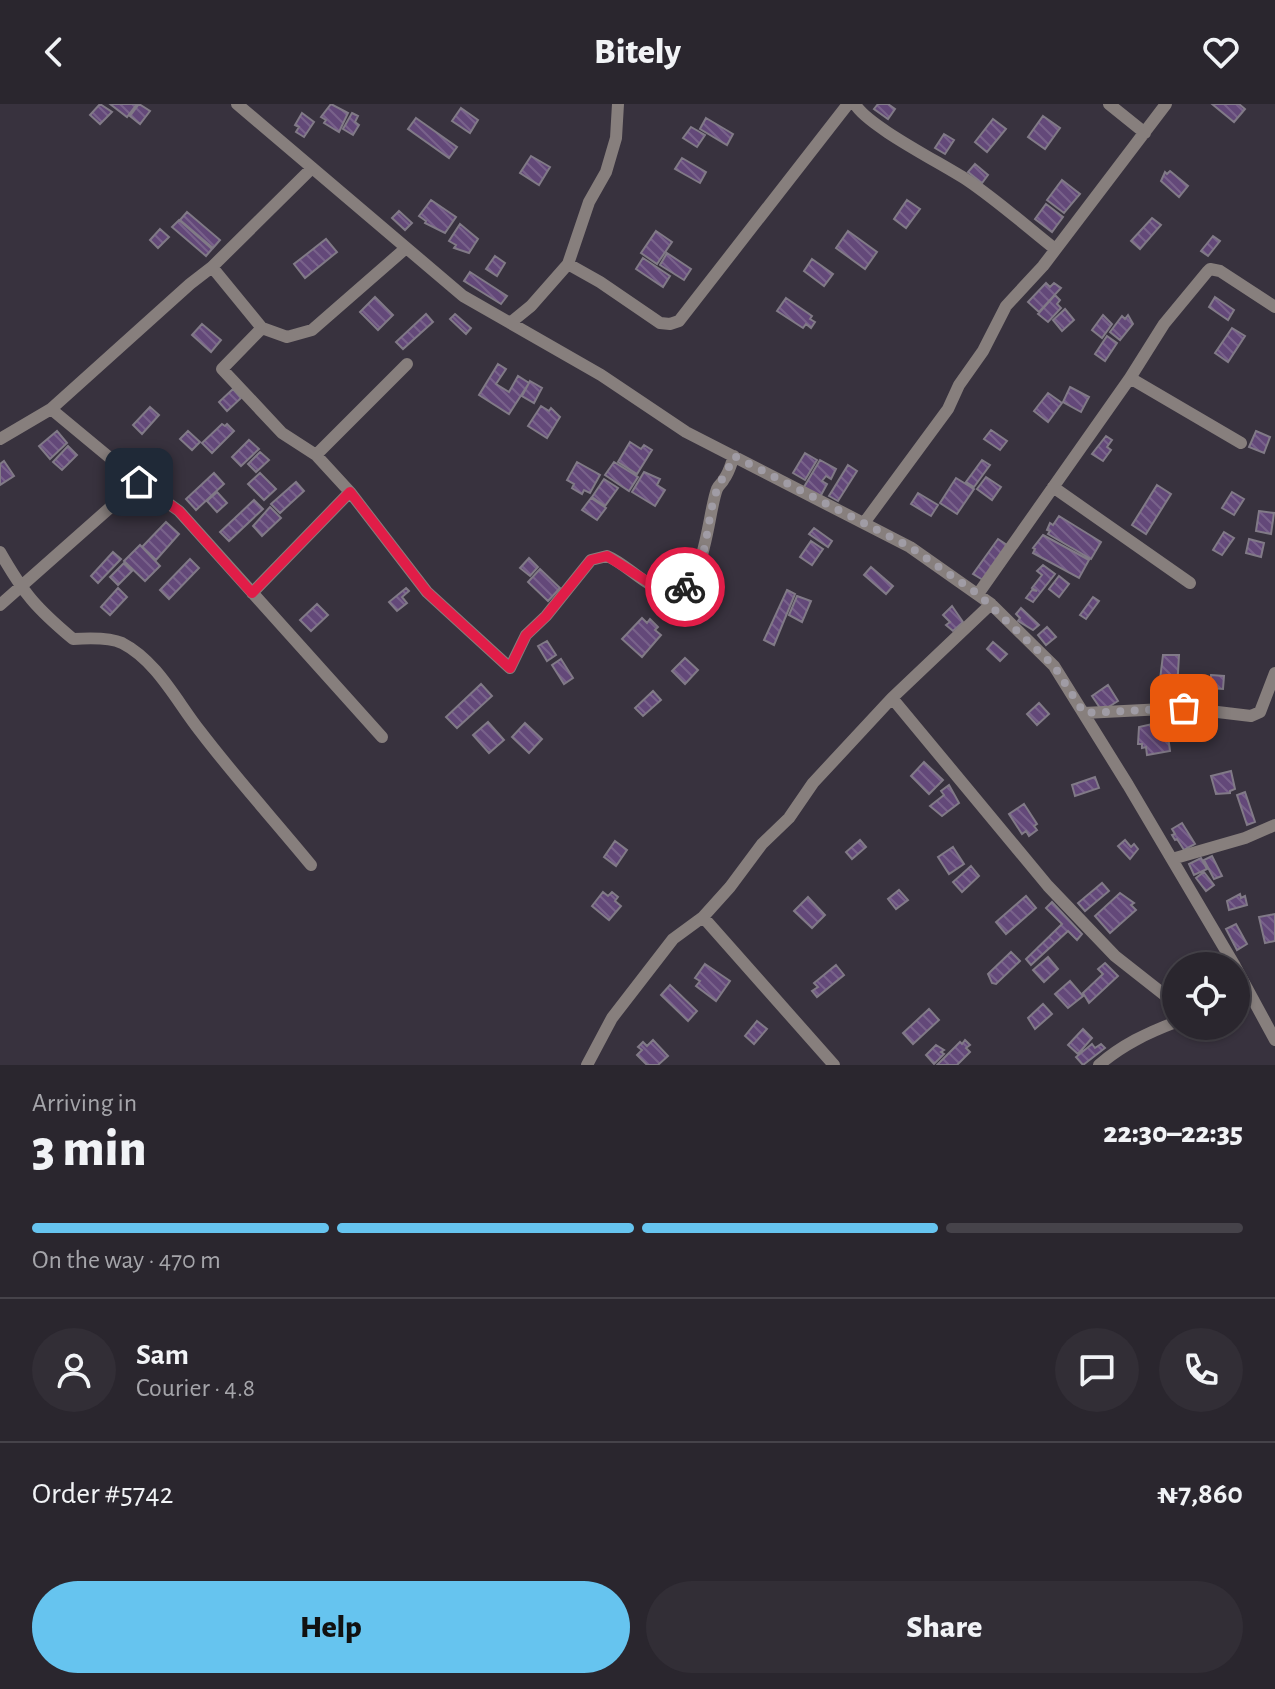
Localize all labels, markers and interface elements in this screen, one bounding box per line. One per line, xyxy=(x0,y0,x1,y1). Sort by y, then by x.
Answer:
icon: back xyxy=(32,30,76,74)
icon: heart xyxy=(1199,30,1243,74)
text: Bitely xyxy=(594,34,681,70)
pin xyxy=(105,448,173,516)
icon: home xyxy=(117,460,161,504)
courier xyxy=(645,547,725,627)
icon: bike xyxy=(663,565,707,609)
pin xyxy=(1150,674,1218,742)
icon: bag xyxy=(1162,686,1206,730)
map controls xyxy=(1162,952,1250,1040)
button: locate xyxy=(1162,952,1250,1040)
text: Arriving in xyxy=(32,1090,137,1116)
text: 22:30–22:35 xyxy=(1103,1118,1243,1148)
text: 3 min xyxy=(32,1123,146,1175)
text: On the way · 470 m xyxy=(32,1247,221,1273)
button: person xyxy=(32,1328,116,1412)
button: chat xyxy=(1055,1328,1139,1412)
button: phone xyxy=(1159,1328,1243,1412)
text: Sam xyxy=(136,1340,189,1370)
text: Courier · 4.8 xyxy=(136,1375,255,1401)
text: Order #5742 xyxy=(32,1479,173,1509)
text: ₦7,860 xyxy=(1157,1479,1243,1509)
button: Help xyxy=(32,1581,630,1673)
button: Share xyxy=(646,1581,1243,1673)

